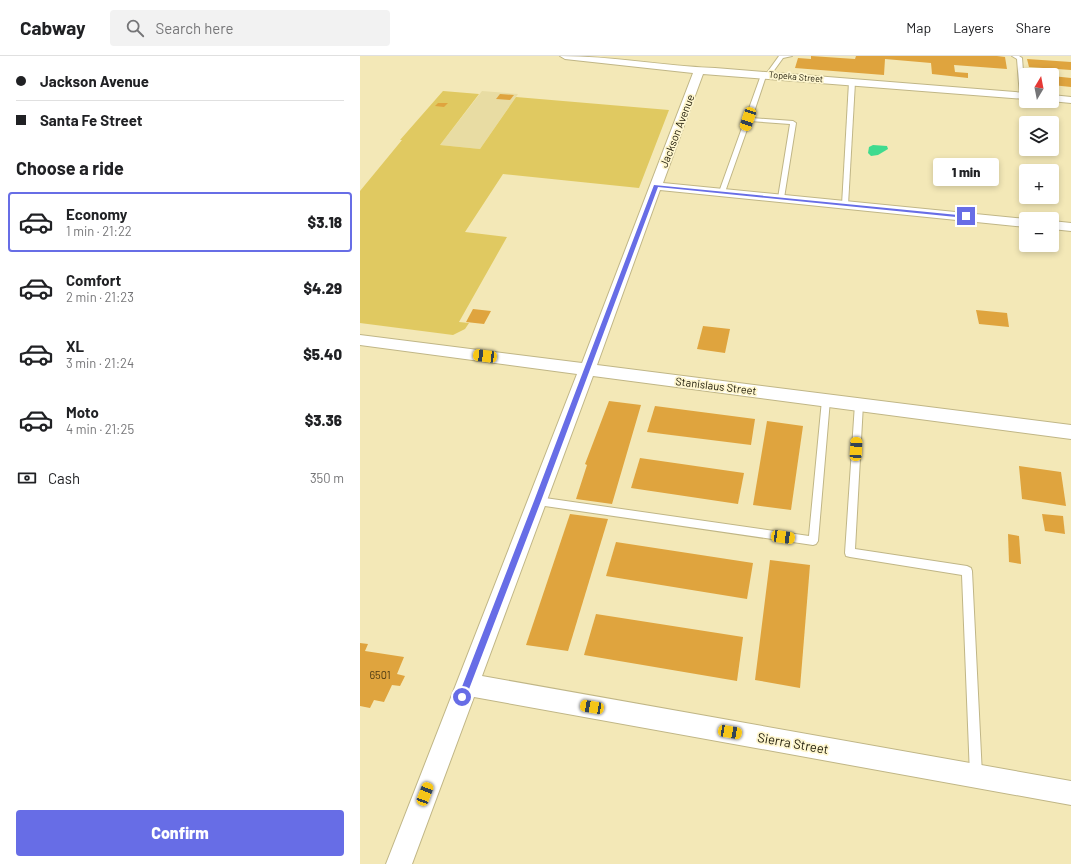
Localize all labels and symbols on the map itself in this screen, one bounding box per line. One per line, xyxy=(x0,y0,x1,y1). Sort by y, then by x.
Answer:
north arrow xyxy=(1019,68,1059,108)
street label: Topeka Street xyxy=(768,69,824,84)
street label: Jackson Avenue xyxy=(657,92,697,169)
car xyxy=(738,106,758,132)
callout: 1 min xyxy=(933,158,999,186)
route end xyxy=(957,207,975,225)
car xyxy=(472,349,498,363)
street label: Stanislaus Street xyxy=(675,374,757,397)
car xyxy=(849,437,863,461)
car xyxy=(770,529,796,545)
house number: 6501 xyxy=(369,668,391,681)
route start xyxy=(453,688,471,706)
car xyxy=(579,699,605,715)
car xyxy=(717,724,743,740)
street label: Sierra Street xyxy=(756,729,830,757)
car xyxy=(415,781,435,807)

